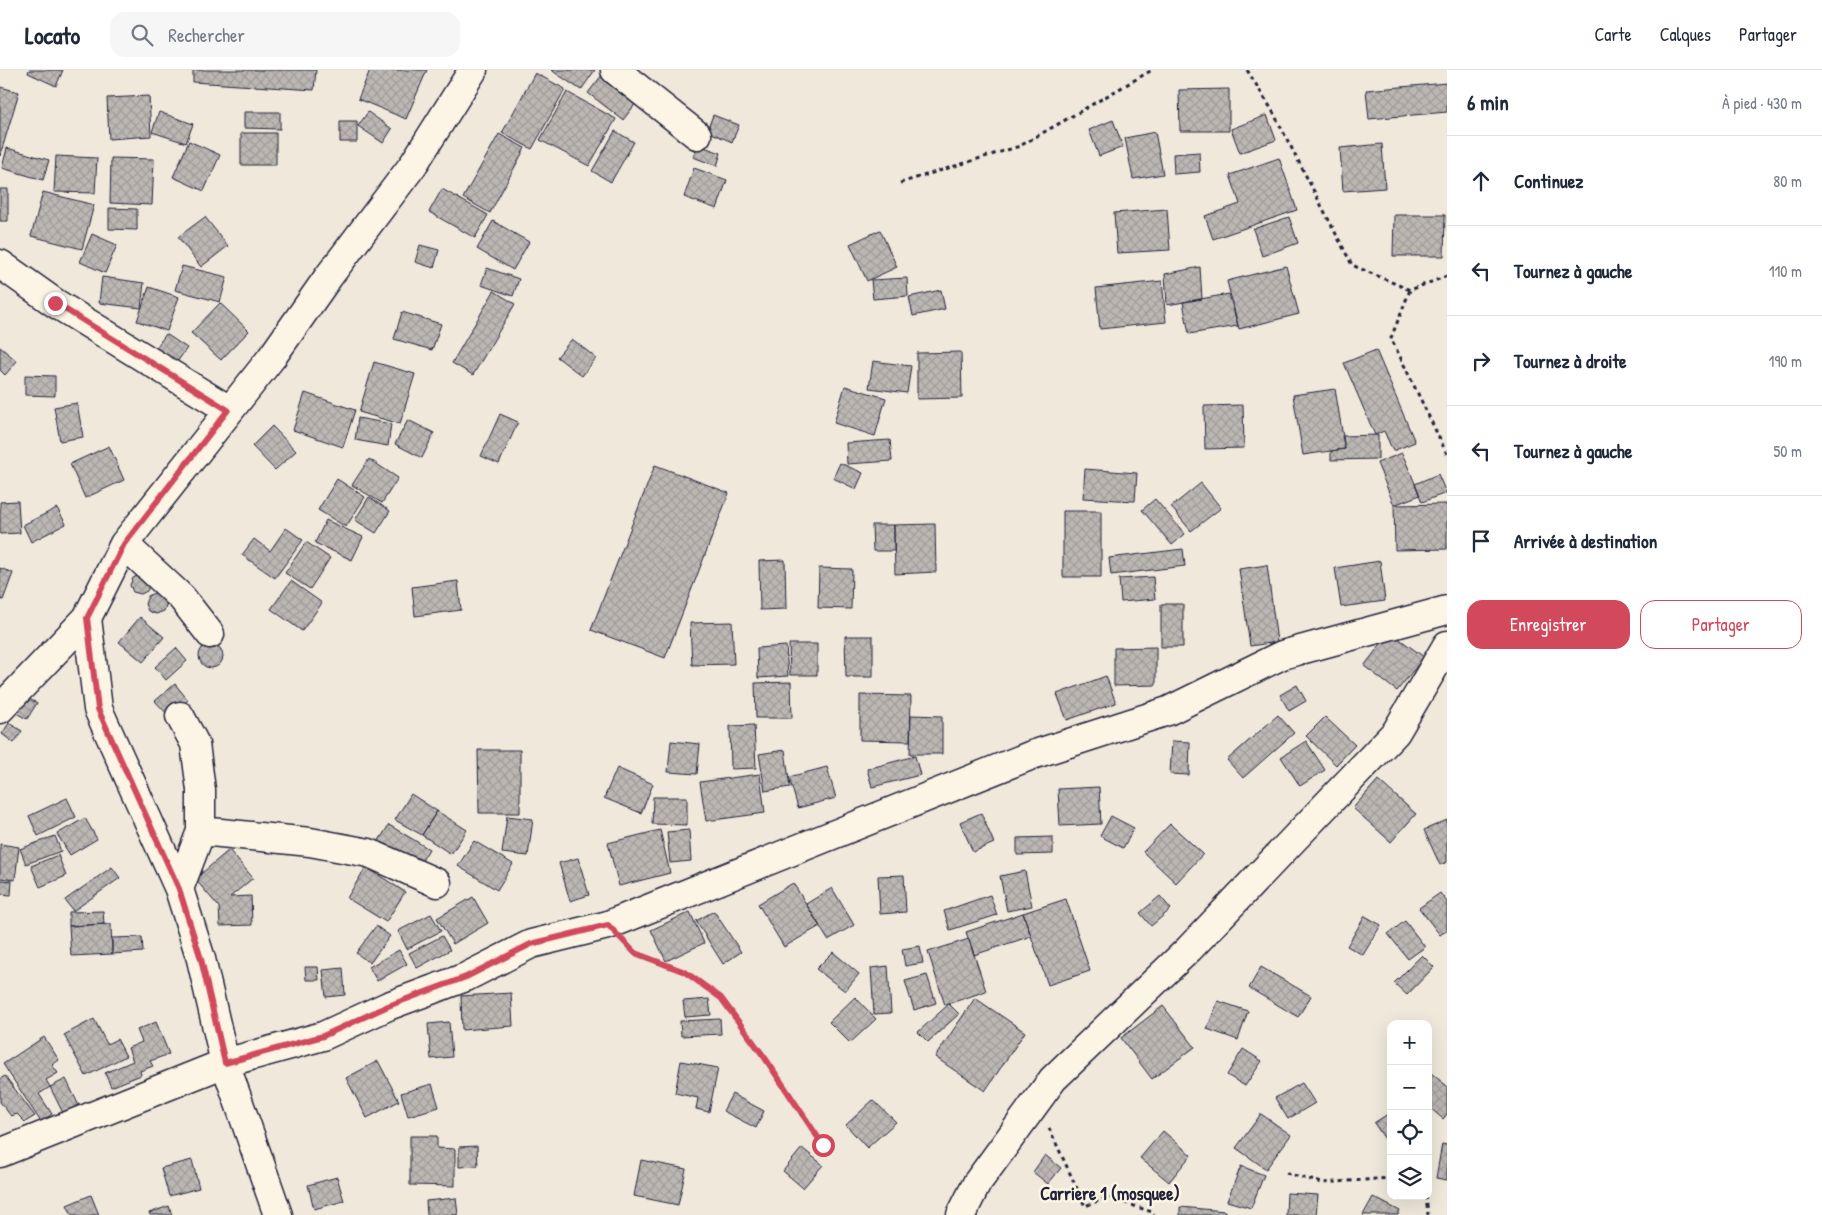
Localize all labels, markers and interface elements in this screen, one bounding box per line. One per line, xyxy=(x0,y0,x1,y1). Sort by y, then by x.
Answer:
search box xyxy=(110,12,460,57)
text: Locato xyxy=(25,19,80,51)
icon: search xyxy=(128,21,156,49)
text: Rechercher xyxy=(168,22,245,48)
text: Carte xyxy=(1594,22,1632,47)
text: Calques xyxy=(1660,22,1711,47)
text: Partager xyxy=(1739,22,1797,47)
text: 6 min xyxy=(1467,88,1509,117)
text: À pied · 430 m xyxy=(1722,92,1802,114)
icon: ahead xyxy=(1467,167,1495,195)
text: Continuez xyxy=(1514,168,1583,194)
text: 80 m xyxy=(1773,170,1802,192)
icon: left xyxy=(1467,257,1495,285)
text: Tournez à gauche xyxy=(1514,258,1632,284)
text: 110 m xyxy=(1769,260,1802,282)
route end xyxy=(44,292,67,315)
icon: right xyxy=(1467,347,1495,375)
text: Tournez à droite xyxy=(1514,348,1627,374)
text: 190 m xyxy=(1769,350,1802,372)
icon: left xyxy=(1467,437,1495,465)
text: Tournez à gauche xyxy=(1514,438,1632,464)
text: 50 m xyxy=(1774,440,1802,462)
icon: arrive xyxy=(1467,527,1495,555)
text: Arrivée à destination xyxy=(1514,528,1657,554)
button: Enregistrer xyxy=(1467,600,1630,649)
button: Partager xyxy=(1640,600,1802,649)
map controls xyxy=(1387,1020,1432,1200)
button: + xyxy=(1387,1020,1432,1065)
button: − xyxy=(1387,1065,1432,1110)
button: locate xyxy=(1387,1110,1432,1155)
route start xyxy=(812,1134,835,1157)
button: layers xyxy=(1387,1155,1432,1200)
district label: Carriere 1 (mosquee) xyxy=(1040,1181,1180,1207)

